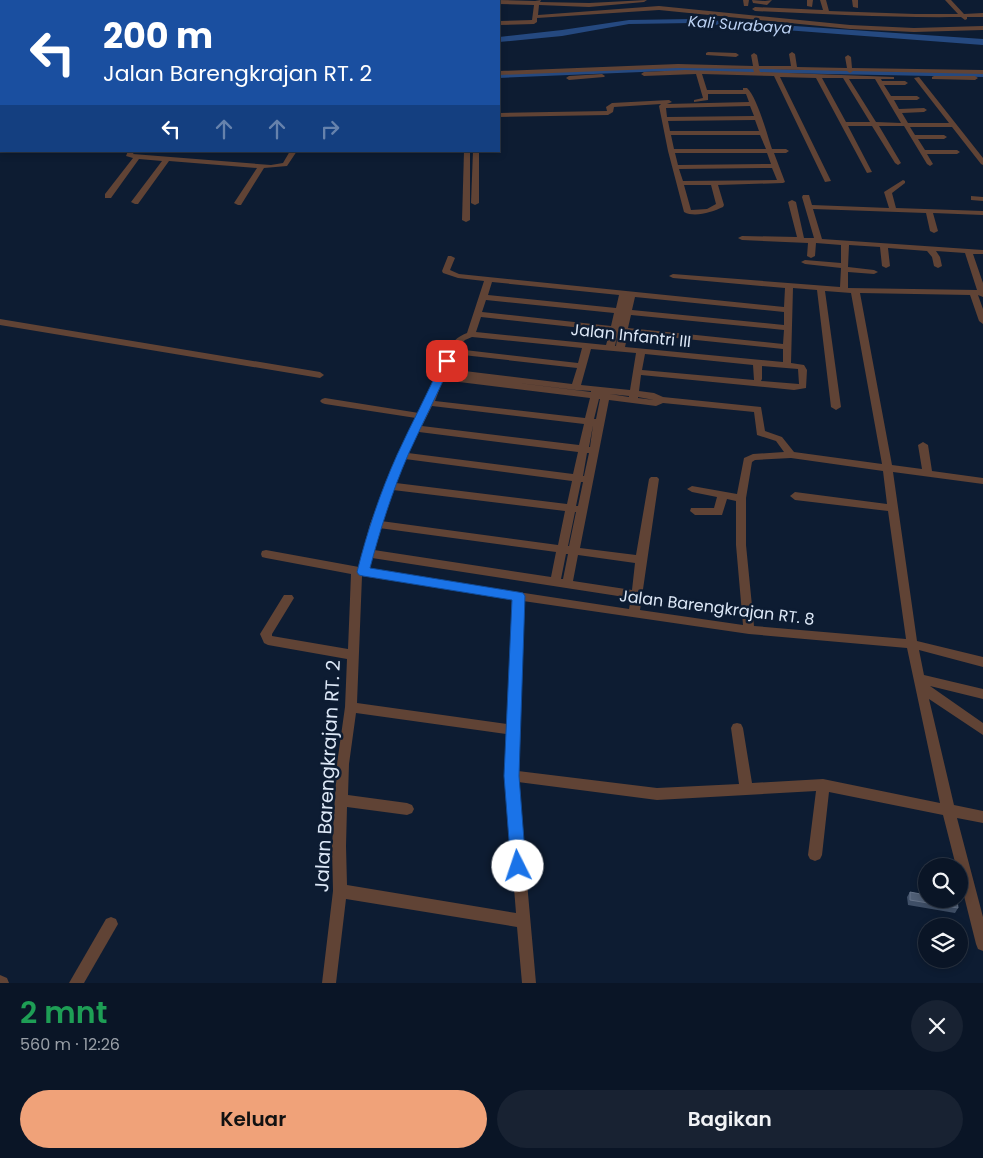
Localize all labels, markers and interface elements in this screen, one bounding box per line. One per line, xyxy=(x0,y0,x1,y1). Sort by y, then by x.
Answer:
water label: Kali Surabaya xyxy=(687,10,793,39)
text: 200 m xyxy=(103,11,213,60)
icon: left xyxy=(20,20,85,85)
text: Jalan Barengkrajan RT. 2 xyxy=(103,58,372,89)
icon: left xyxy=(157,115,185,143)
icon: ahead xyxy=(210,115,238,143)
icon: ahead xyxy=(263,115,291,143)
icon: right xyxy=(316,115,344,143)
street label: Jalan Infantri III xyxy=(570,318,692,353)
pin xyxy=(426,340,468,382)
icon: arrive xyxy=(433,347,461,375)
street label: Jalan Barengkrajan RT. 8 xyxy=(618,584,816,631)
street label: Jalan Barengkrajan RT. 2 xyxy=(308,659,347,893)
position arrow xyxy=(491,839,543,891)
map controls xyxy=(918,858,968,968)
button: search xyxy=(918,858,968,908)
button: layers xyxy=(918,918,968,968)
text: 2 mnt xyxy=(20,991,107,1034)
button: close xyxy=(911,1000,963,1052)
text: 560 m · 12:26 xyxy=(20,1033,120,1056)
button: Keluar xyxy=(20,1090,487,1148)
button: Bagikan xyxy=(497,1090,963,1148)

